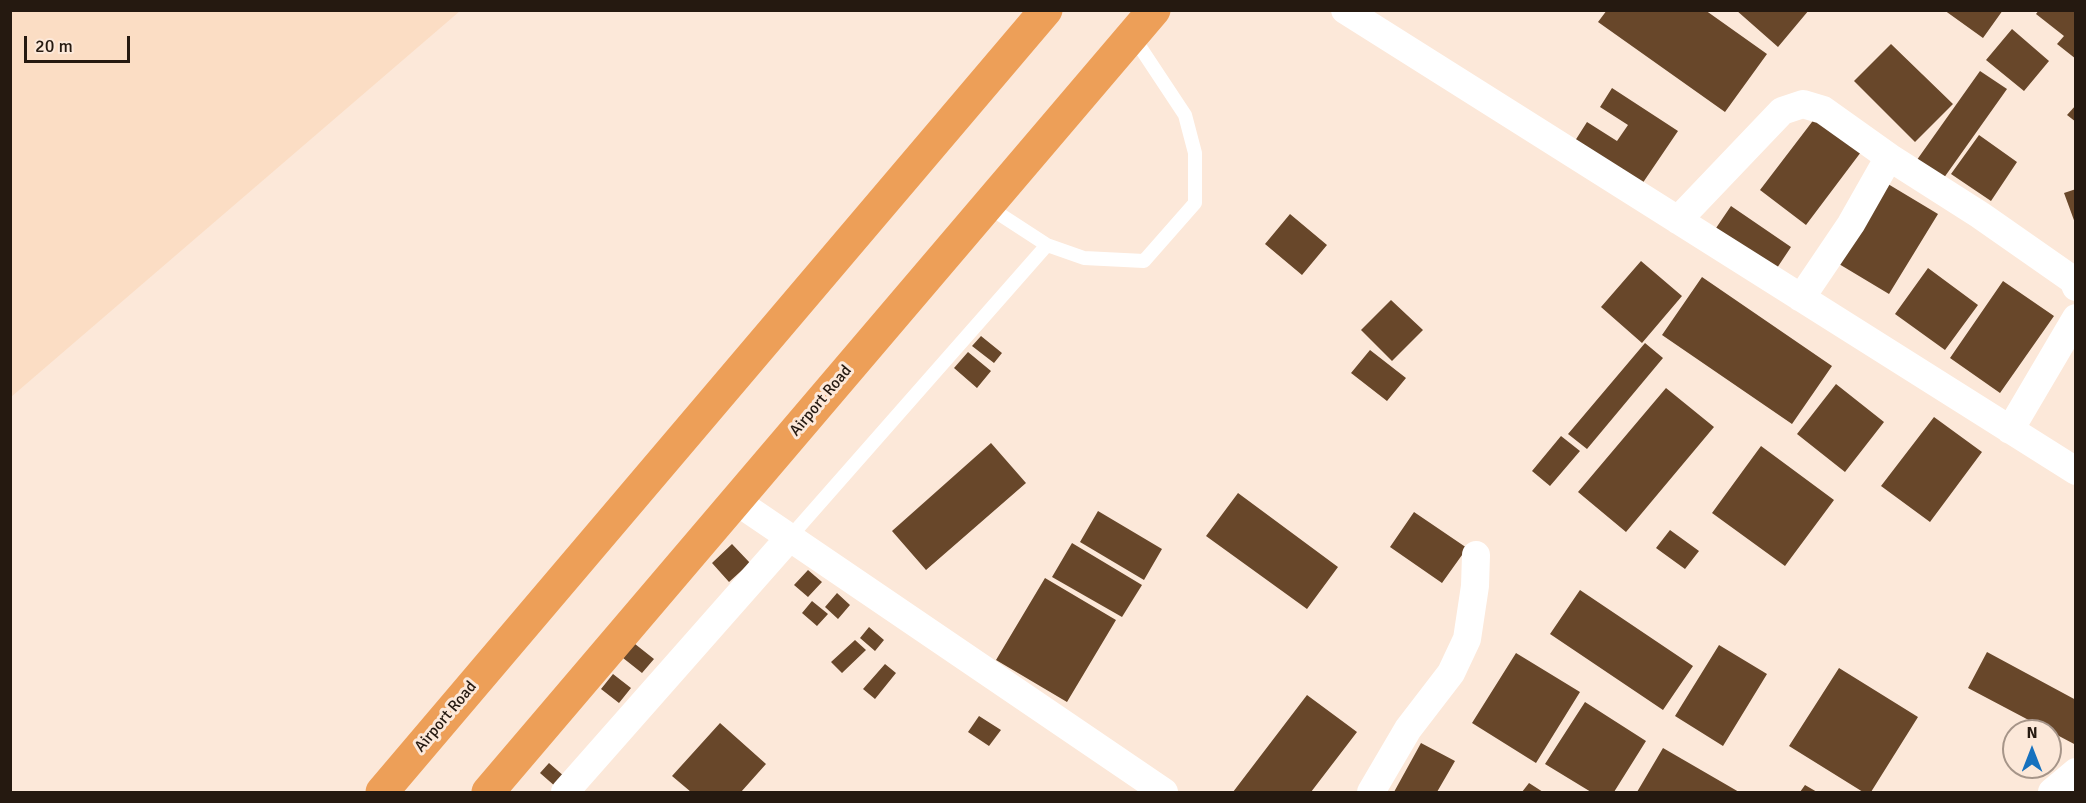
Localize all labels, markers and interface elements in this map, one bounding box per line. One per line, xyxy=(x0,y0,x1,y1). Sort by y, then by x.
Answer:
scale bar xyxy=(27,24,134,62)
text: 20 m xyxy=(35,35,73,57)
street label: Airport Road xyxy=(786,362,856,440)
street label: Airport Road xyxy=(411,678,481,756)
north arrow xyxy=(2002,719,2062,779)
text: N xyxy=(2026,723,2038,743)

